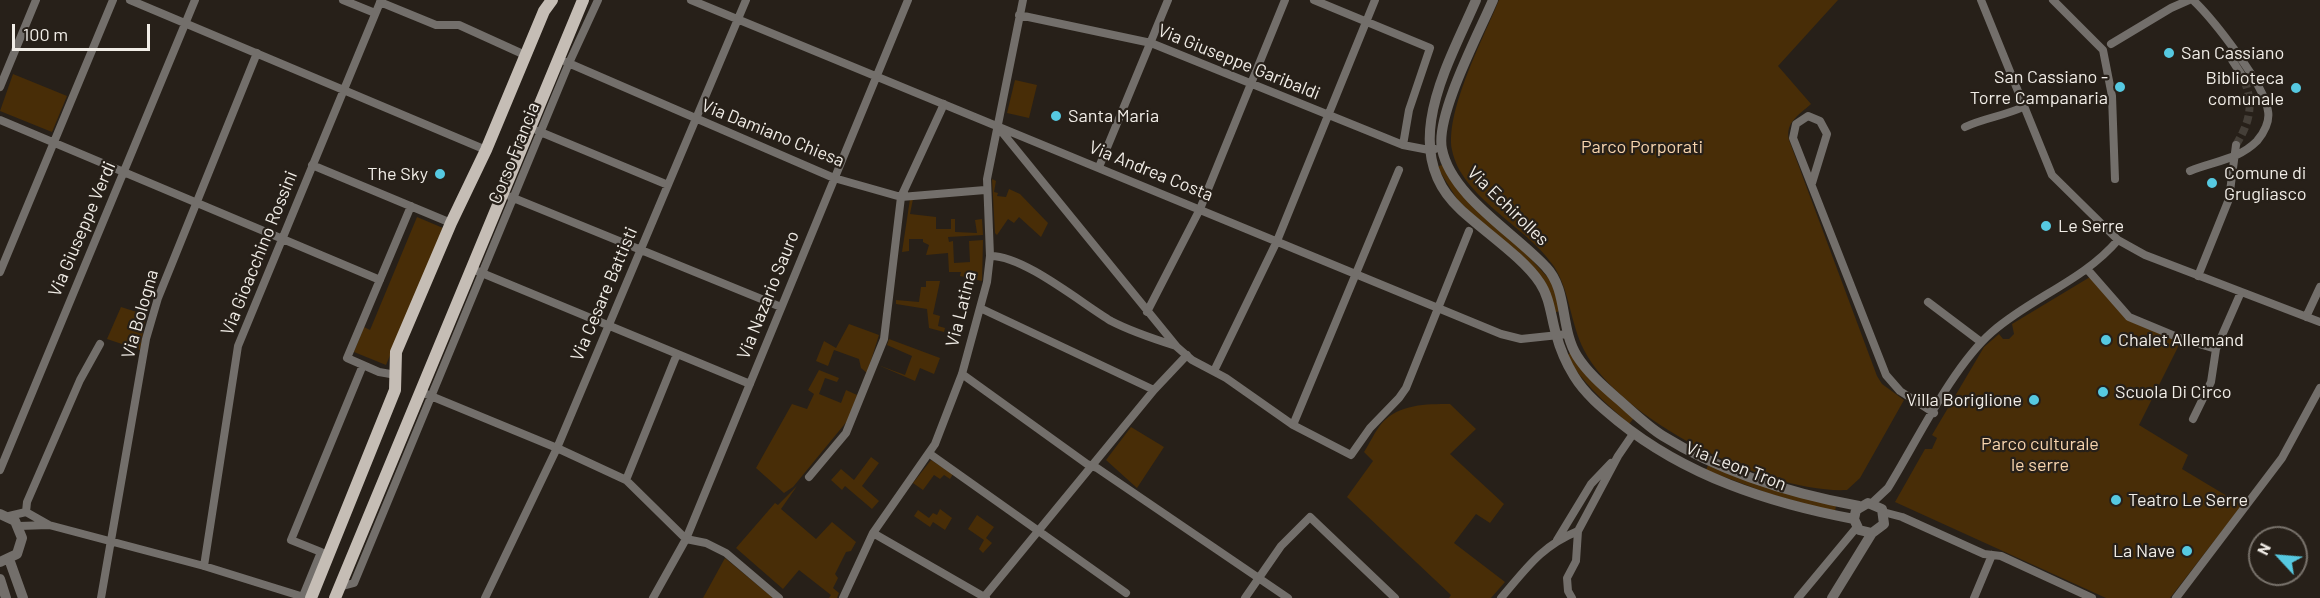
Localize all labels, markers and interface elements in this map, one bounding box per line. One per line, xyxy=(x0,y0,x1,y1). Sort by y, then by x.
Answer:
scale bar xyxy=(15,12,153,50)
street label: Via Giuseppe Garibaldi xyxy=(1155,20,1323,104)
text: 100 m xyxy=(23,23,68,45)
place label: San Cassiano xyxy=(2181,42,2284,64)
marker: San Cassiano xyxy=(2162,46,2176,60)
place label: San Cassiano - Torre Campanaria xyxy=(1970,66,2108,109)
place label: Biblioteca comunale xyxy=(2205,67,2284,110)
marker: San Cassiano - Torre Campanaria xyxy=(2113,80,2127,94)
marker: Biblioteca comunale xyxy=(2289,81,2303,95)
street label: Via Damiano Chiesa xyxy=(698,94,848,172)
street label: Corso Francia xyxy=(484,99,544,207)
place label: Santa Maria xyxy=(1068,105,1159,127)
marker: Santa Maria xyxy=(1049,109,1063,123)
street label: Via Andrea Costa xyxy=(1086,136,1216,206)
park label: Parco Porporati xyxy=(1581,136,1703,158)
street label: Via Giuseppe Verdi xyxy=(44,158,120,300)
street label: Via Echirolles xyxy=(1463,162,1553,250)
place label: Comune di Grugliasco xyxy=(2224,162,2307,204)
place label: The Sky xyxy=(367,163,428,185)
marker: The Sky xyxy=(433,167,447,181)
street label: Via Gioacchino Rossini xyxy=(216,168,302,338)
marker: Comune di Grugliasco xyxy=(2205,176,2219,190)
place label: Le Serre xyxy=(2058,215,2124,237)
marker: Le Serre xyxy=(2039,219,2053,233)
street label: Via Cesare Battisti xyxy=(566,224,642,364)
street label: Via Nazario Sauro xyxy=(732,228,804,362)
street label: Via Bologna xyxy=(117,267,163,361)
street label: Via Latina xyxy=(941,269,981,349)
place label: Chalet Allemand xyxy=(2118,329,2244,351)
marker: Chalet Allemand xyxy=(2099,333,2113,347)
place label: Scuola Di Circo xyxy=(2115,381,2232,403)
marker: Scuola Di Circo xyxy=(2096,385,2110,399)
place label: Villa Boriglione xyxy=(1906,389,2022,411)
marker: Villa Boriglione xyxy=(2027,393,2041,407)
park label: Parco culturale le serre xyxy=(1981,433,2099,476)
street label: Via Leon Tron xyxy=(1683,437,1789,495)
place label: Teatro Le Serre xyxy=(2128,489,2248,511)
marker: Teatro Le Serre xyxy=(2109,493,2123,507)
north arrow xyxy=(2248,526,2308,586)
place label: La Nave xyxy=(2113,540,2175,562)
text: N xyxy=(2252,540,2274,558)
marker: La Nave xyxy=(2180,544,2194,558)

